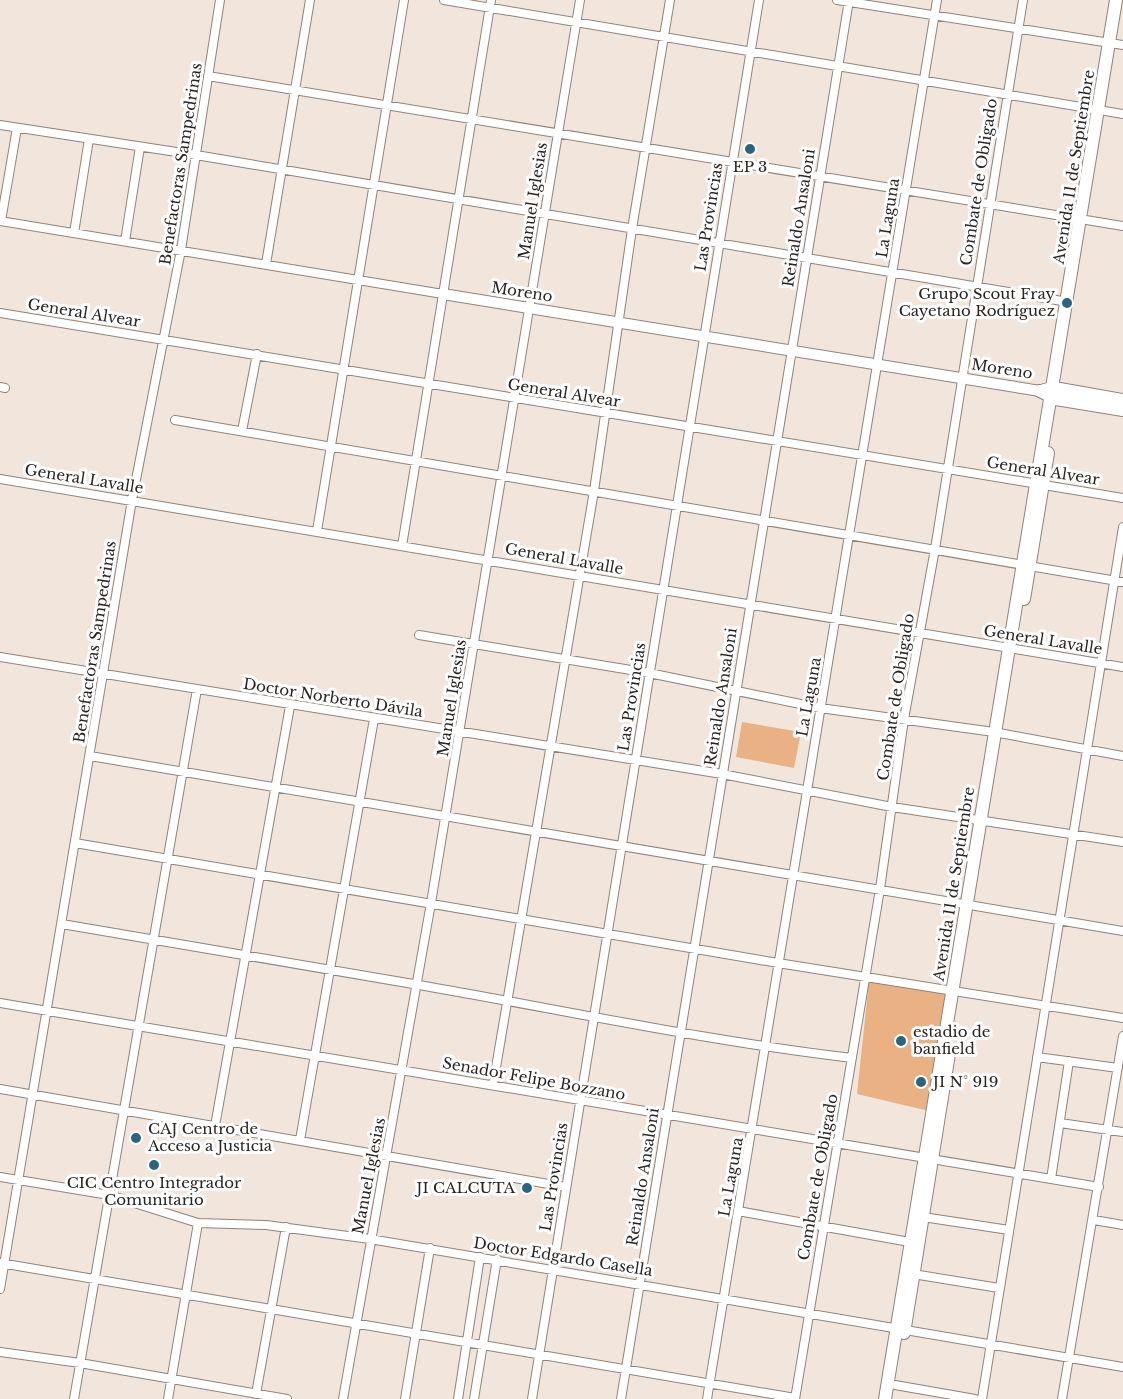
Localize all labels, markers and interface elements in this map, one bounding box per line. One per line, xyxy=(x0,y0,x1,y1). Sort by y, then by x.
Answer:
street label: Benefactoras Sampedrinas xyxy=(155,61,206,266)
street label: Avenida 11 de Septiembre xyxy=(1049,69,1098,266)
street label: Combate de Obligado xyxy=(956,97,1001,267)
street label: Manuel Iglesias xyxy=(514,141,551,261)
marker: EP 3 xyxy=(743,142,757,156)
street label: Reinaldo Ansaloni xyxy=(778,147,819,288)
place label: EP 3 xyxy=(733,157,767,176)
street label: Las Provincias xyxy=(691,161,727,273)
street label: La Laguna xyxy=(872,176,903,259)
street label: Moreno xyxy=(490,277,554,306)
place label: Grupo Scout Fray Cayetano Rodríguez xyxy=(899,284,1055,320)
street label: General Alvear xyxy=(26,294,143,331)
marker: Grupo Scout Fray Cayetano Rodríguez xyxy=(1060,296,1074,310)
street label: Moreno xyxy=(970,354,1034,383)
street label: General Alvear xyxy=(506,374,623,411)
street label: General Alvear xyxy=(985,452,1102,489)
street label: General Lavalle xyxy=(23,460,145,497)
street label: Benefactoras Sampedrinas xyxy=(69,539,120,744)
street label: General Lavalle xyxy=(503,539,625,578)
street label: Combate de Obligado xyxy=(873,612,918,782)
street label: General Lavalle xyxy=(982,621,1104,658)
street label: Reinaldo Ansaloni xyxy=(700,626,741,767)
street label: Manuel Iglesias xyxy=(433,638,470,758)
street label: Las Provincias xyxy=(614,641,650,753)
street label: La Laguna xyxy=(792,655,825,738)
street label: Doctor Norberto Dávila xyxy=(242,674,425,721)
street label: Avenida 11 de Septiembre xyxy=(929,786,978,983)
place label: estadio de banfield xyxy=(912,1022,990,1058)
marker: estadio de banfield xyxy=(894,1034,908,1048)
street label: Senador Felipe Bozzano xyxy=(441,1053,627,1104)
place label: JI N° 919 xyxy=(931,1072,998,1091)
marker: JI N° 919 xyxy=(914,1075,928,1089)
street label: Combate de Obligado xyxy=(793,1092,842,1262)
street label: Reinaldo Ansaloni xyxy=(622,1106,663,1247)
street label: Manuel Iglesias xyxy=(348,1116,389,1236)
place label: CAJ Centro de Acceso a Justicia xyxy=(147,1119,273,1155)
street label: Las Provincias xyxy=(536,1121,572,1233)
marker: CAJ Centro de Acceso a Justicia xyxy=(129,1131,143,1145)
street label: La Laguna xyxy=(714,1135,747,1218)
marker: CIC Centro Integrador Comunitario xyxy=(147,1158,161,1172)
place label: CIC Centro Integrador Comunitario xyxy=(67,1173,242,1209)
place label: JI CALCUTA xyxy=(415,1178,515,1197)
marker: JI CALCUTA xyxy=(520,1181,534,1195)
street label: Doctor Edgardo Casella xyxy=(472,1233,655,1280)

